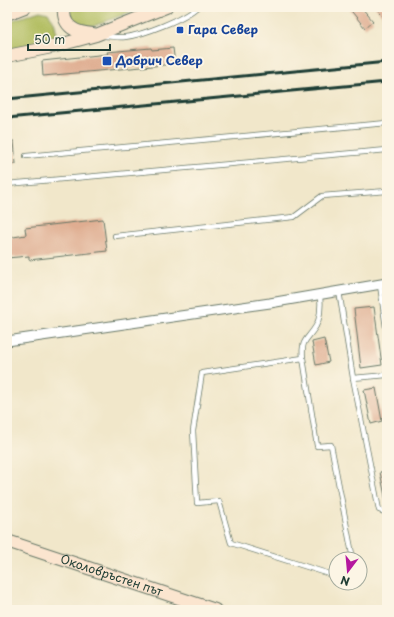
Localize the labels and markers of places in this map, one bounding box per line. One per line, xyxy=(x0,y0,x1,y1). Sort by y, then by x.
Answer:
place label: Гара Север xyxy=(188,20,258,38)
marker: Гара Север xyxy=(175,25,185,35)
place label: Добрич Север xyxy=(115,51,203,69)
marker: Добрич Север xyxy=(101,55,113,67)

